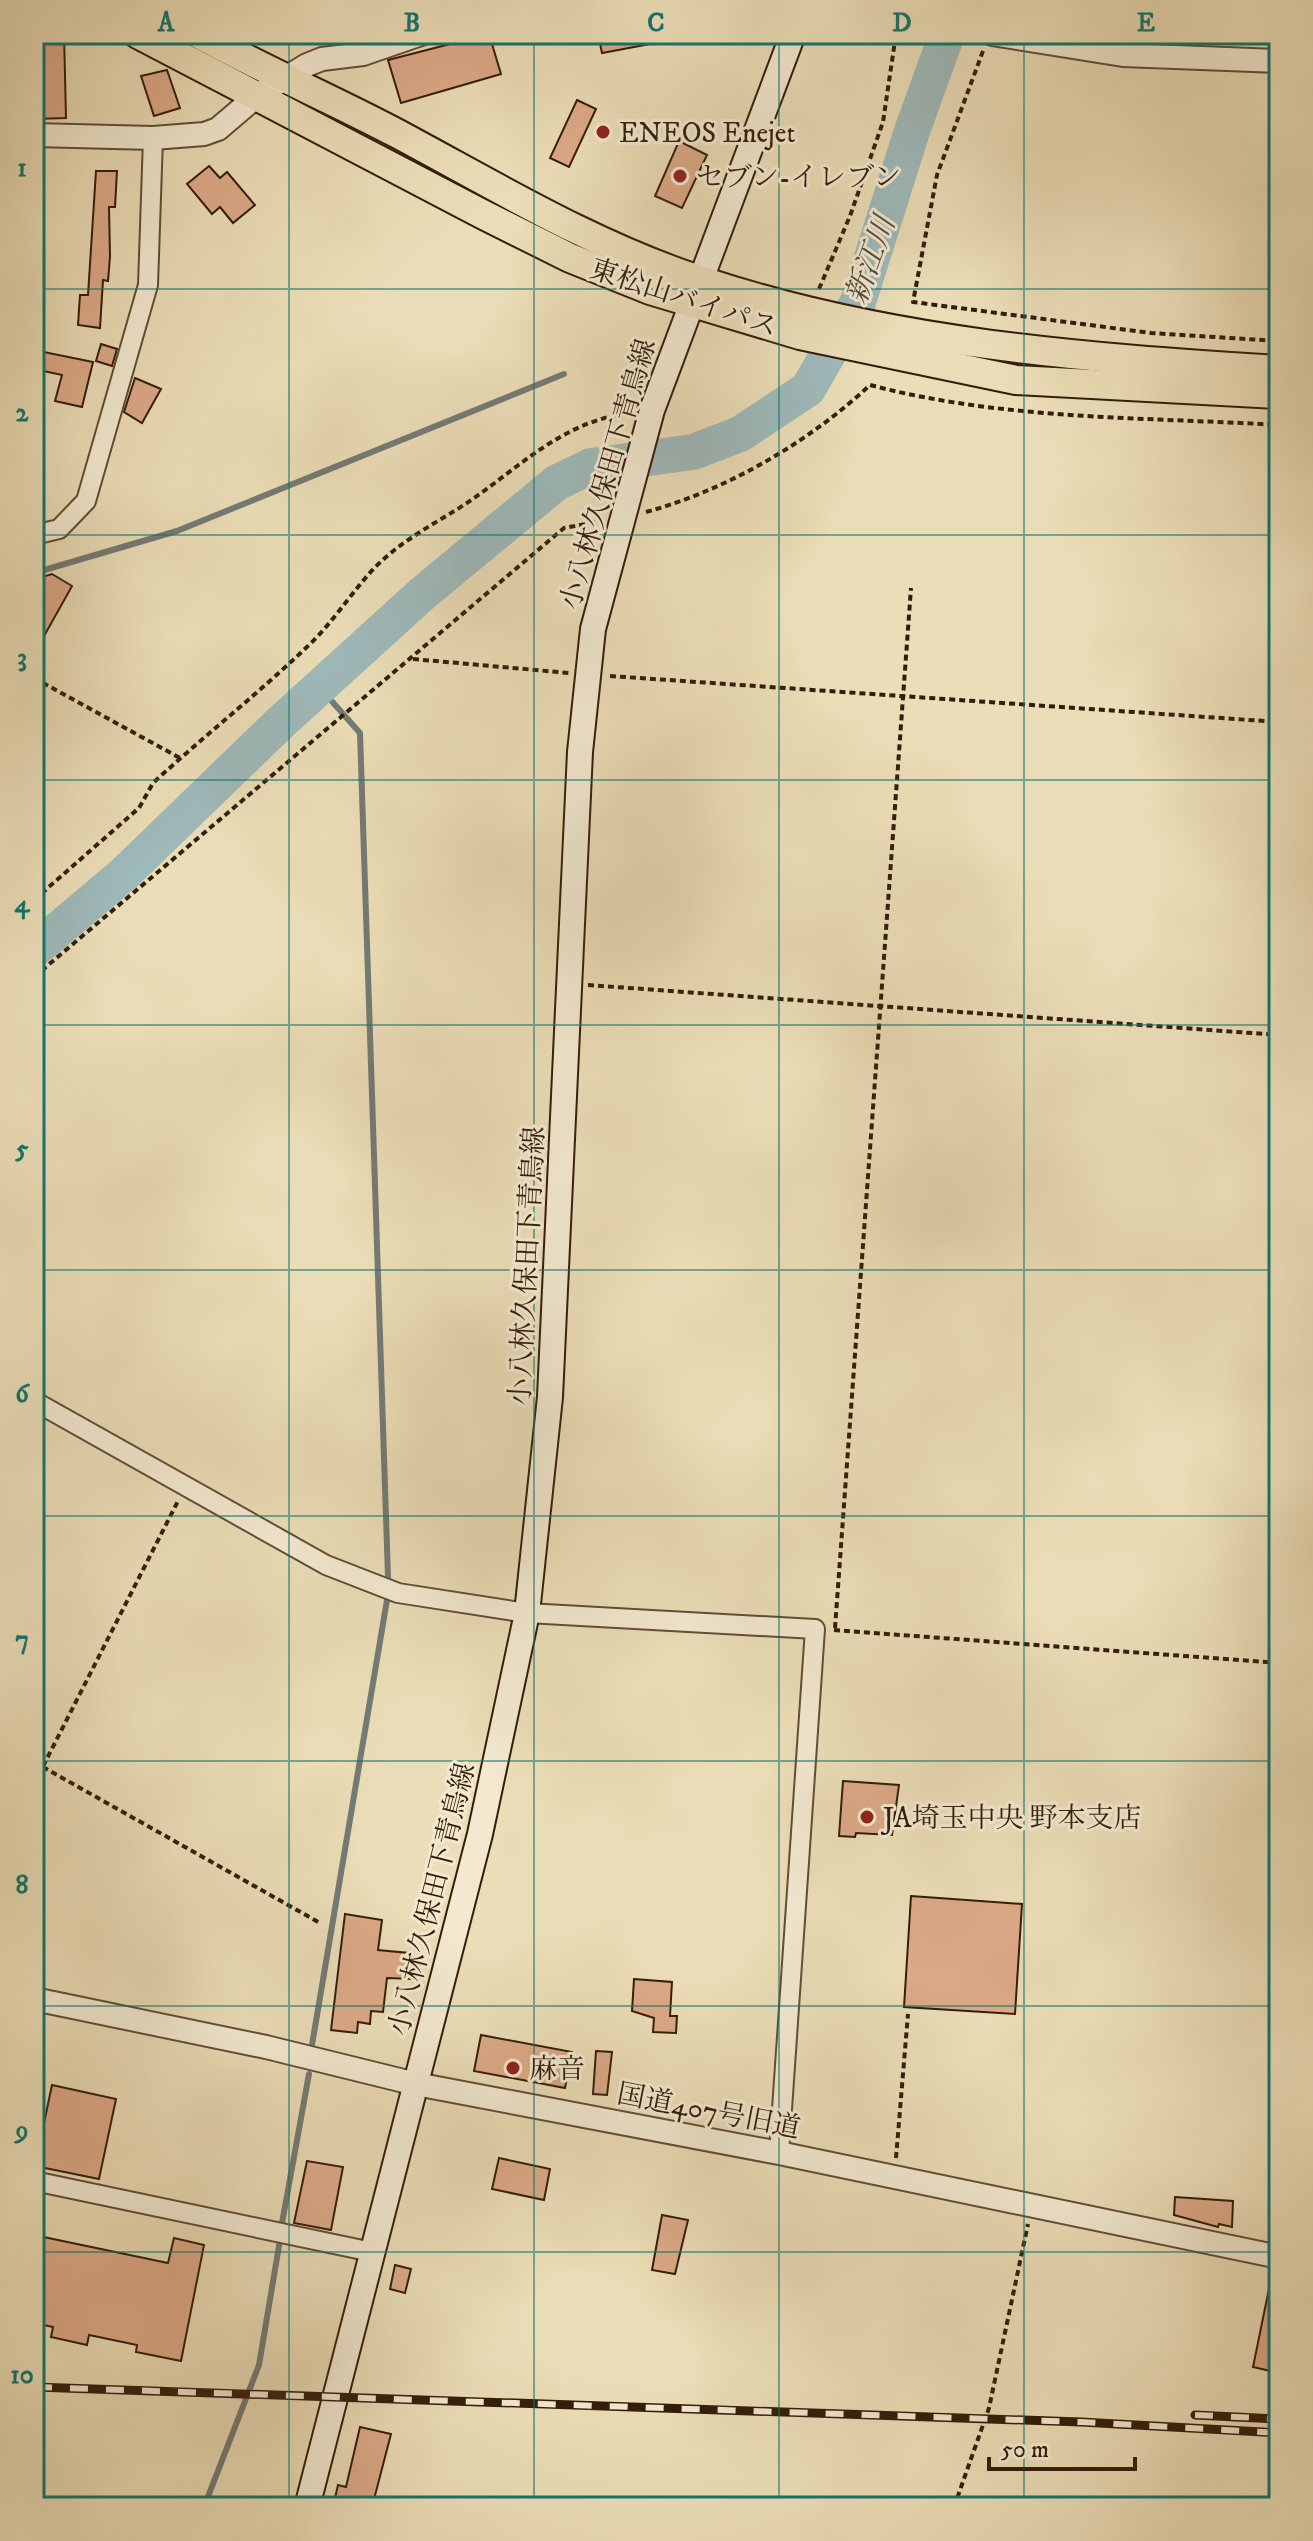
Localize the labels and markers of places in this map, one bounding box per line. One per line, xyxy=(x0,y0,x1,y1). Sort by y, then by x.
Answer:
place label: ENEOS Enejet xyxy=(619,116,795,151)
marker: ENEOS Enejet xyxy=(594,123,612,141)
place label: セブン-イレブン xyxy=(696,160,901,195)
marker: セブン-イレブン xyxy=(671,167,689,185)
place label: JA埼玉中央 野本支店 xyxy=(880,1801,1142,1836)
marker: JA埼玉中央 野本支店 xyxy=(858,1808,876,1826)
place label: 麻音 xyxy=(529,2052,585,2087)
marker: 麻音 xyxy=(504,2059,522,2077)

